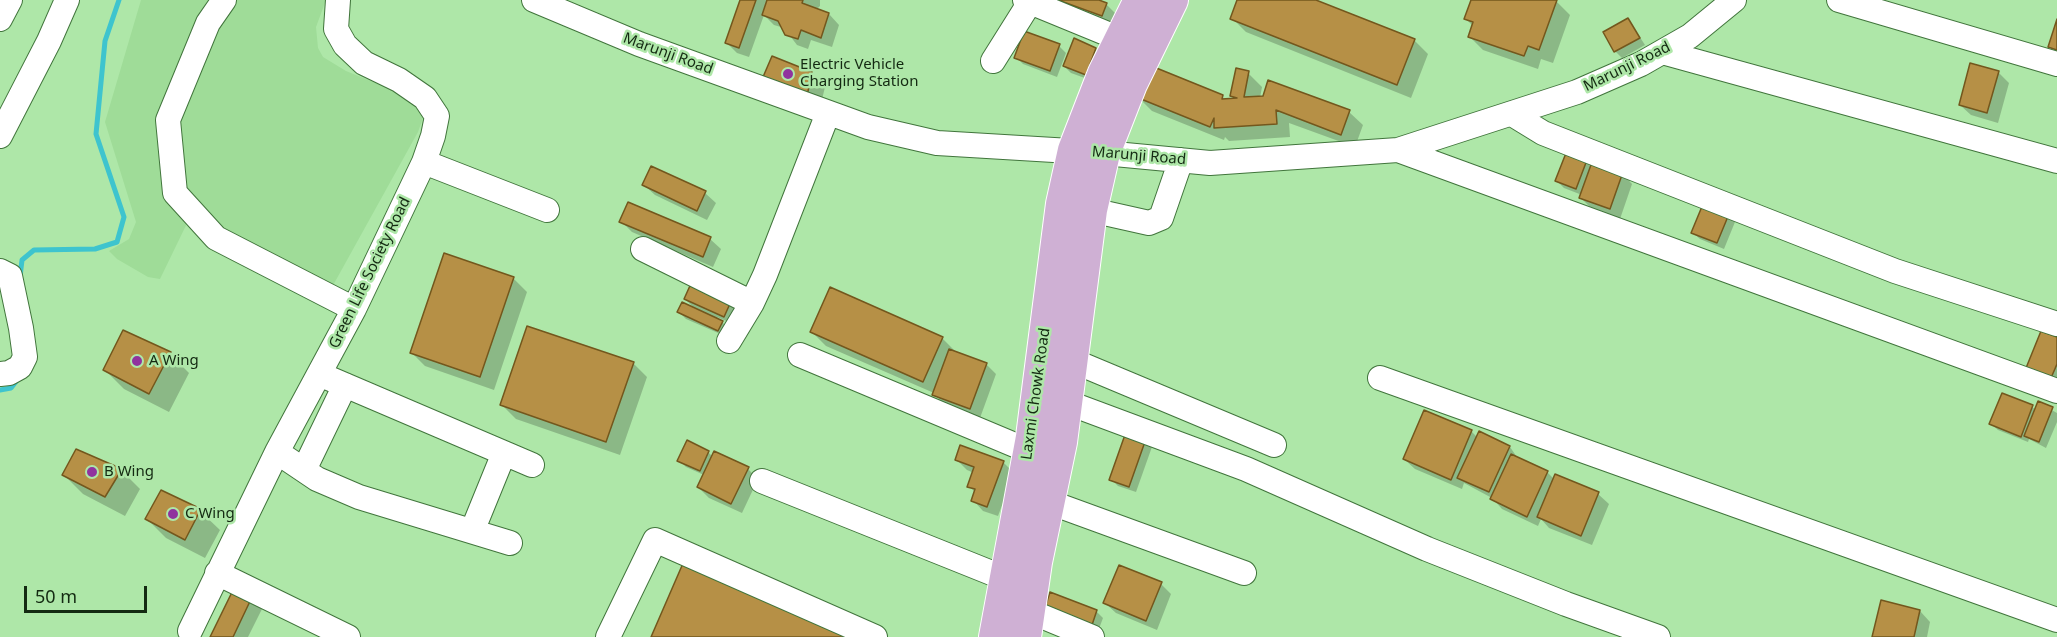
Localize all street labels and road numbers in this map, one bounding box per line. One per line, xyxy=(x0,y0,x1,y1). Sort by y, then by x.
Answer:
street label: Marunji Road xyxy=(621,29,715,79)
street label: Marunji Road xyxy=(1581,38,1673,96)
street label: Marunji Road xyxy=(1091,143,1187,169)
street label: Green Life Society Road xyxy=(326,194,414,352)
street label: Laxmi Chowk Road xyxy=(1018,327,1054,461)

